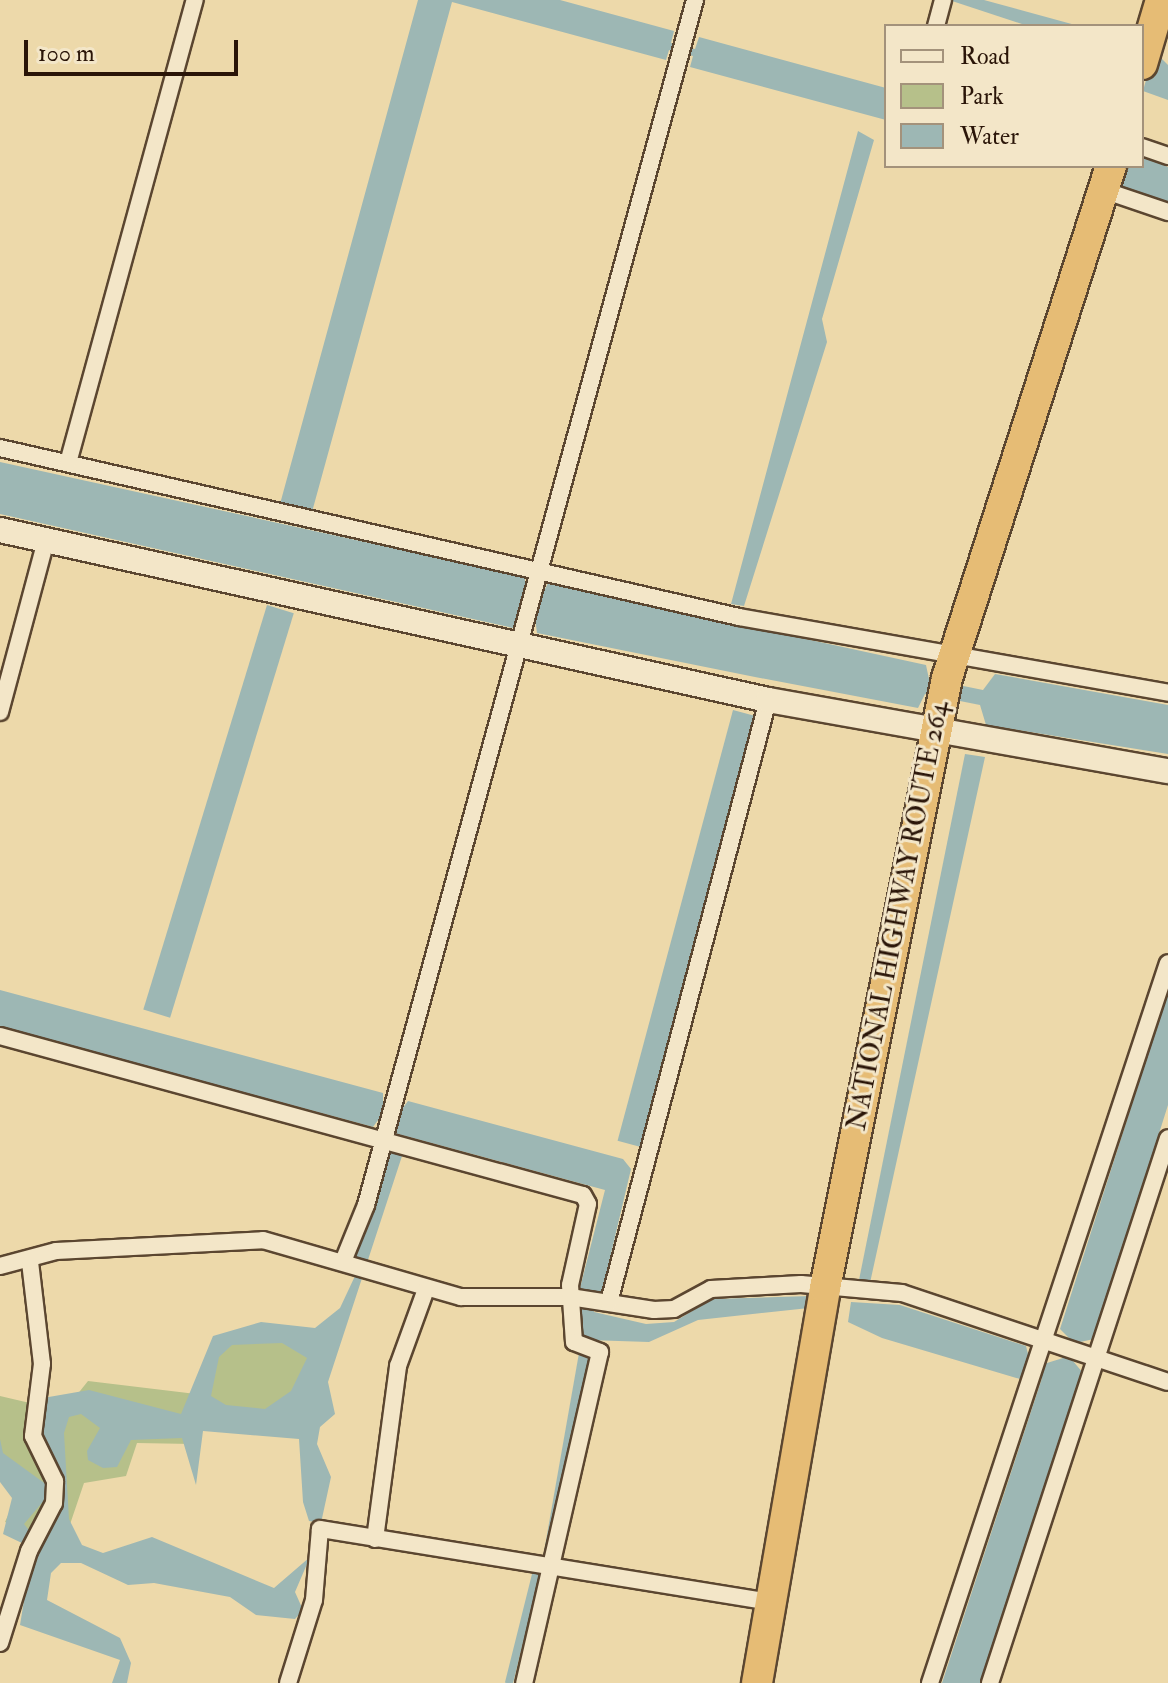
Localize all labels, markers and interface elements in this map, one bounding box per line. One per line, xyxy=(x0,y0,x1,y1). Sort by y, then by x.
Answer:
scale bar xyxy=(28,24,242,74)
legend xyxy=(884,24,1144,168)
text: 100 m xyxy=(38,38,95,69)
text: Road xyxy=(960,41,1010,72)
text: Park xyxy=(960,81,1004,112)
text: Water xyxy=(960,121,1019,152)
street label: NATIONAL HIGHWAY ROUTE 264 xyxy=(842,699,956,1133)

